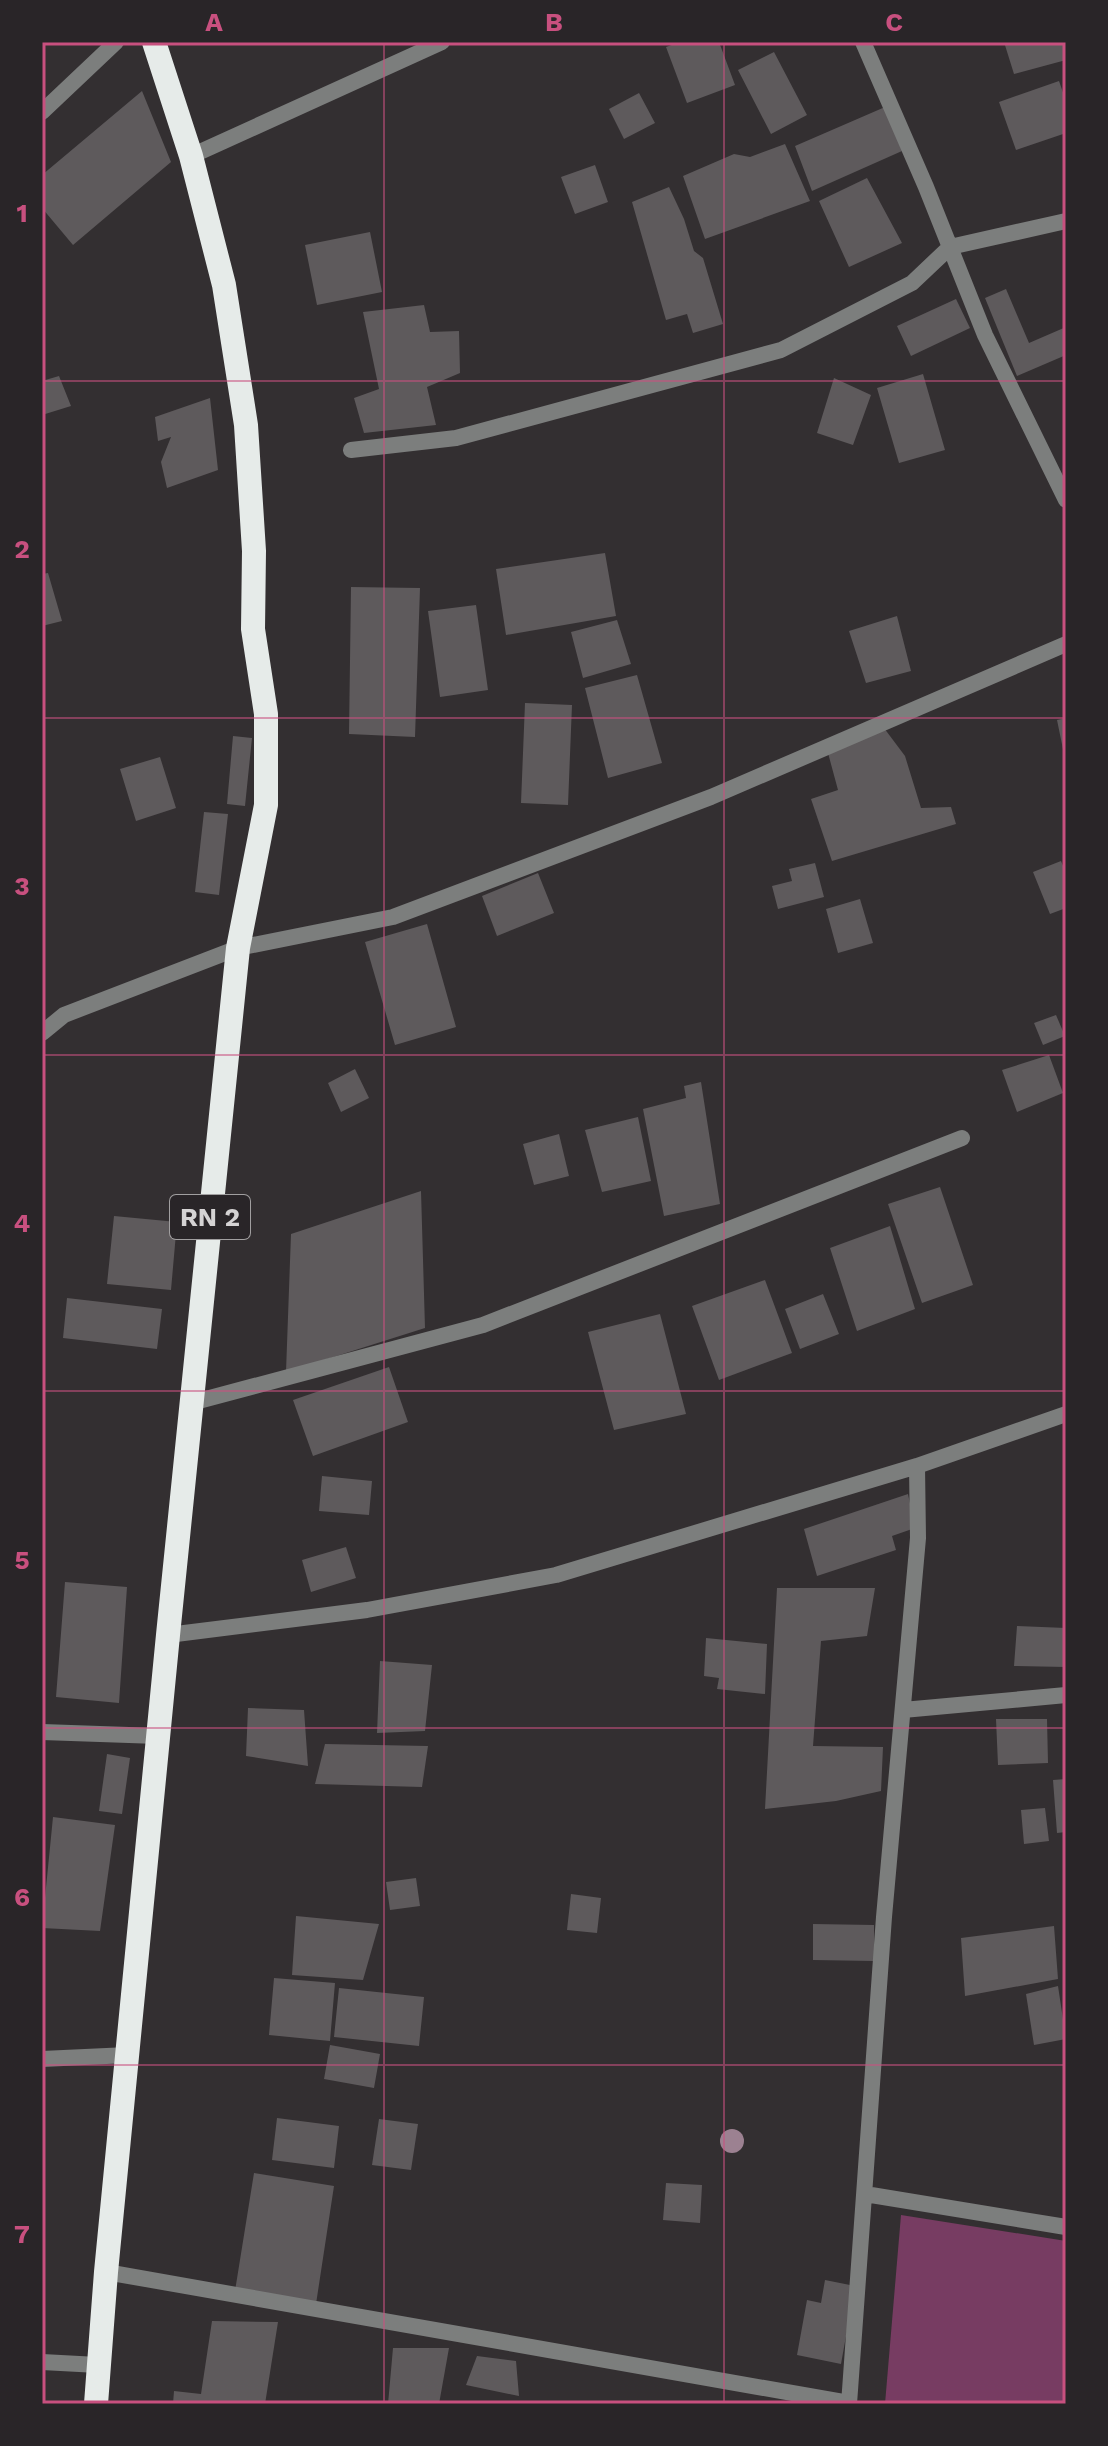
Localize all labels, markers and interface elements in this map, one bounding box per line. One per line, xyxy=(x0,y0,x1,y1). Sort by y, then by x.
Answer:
text: A xyxy=(205,7,223,37)
text: B xyxy=(545,7,563,37)
text: C xyxy=(885,7,903,37)
text: 1 xyxy=(16,198,28,228)
text: 2 xyxy=(14,534,30,564)
text: 3 xyxy=(14,871,30,901)
road number: RN 2 xyxy=(170,1195,250,1239)
text: 4 xyxy=(14,1208,31,1238)
text: 5 xyxy=(14,1545,30,1575)
text: 6 xyxy=(14,1882,30,1912)
text: 7 xyxy=(14,2219,30,2249)

